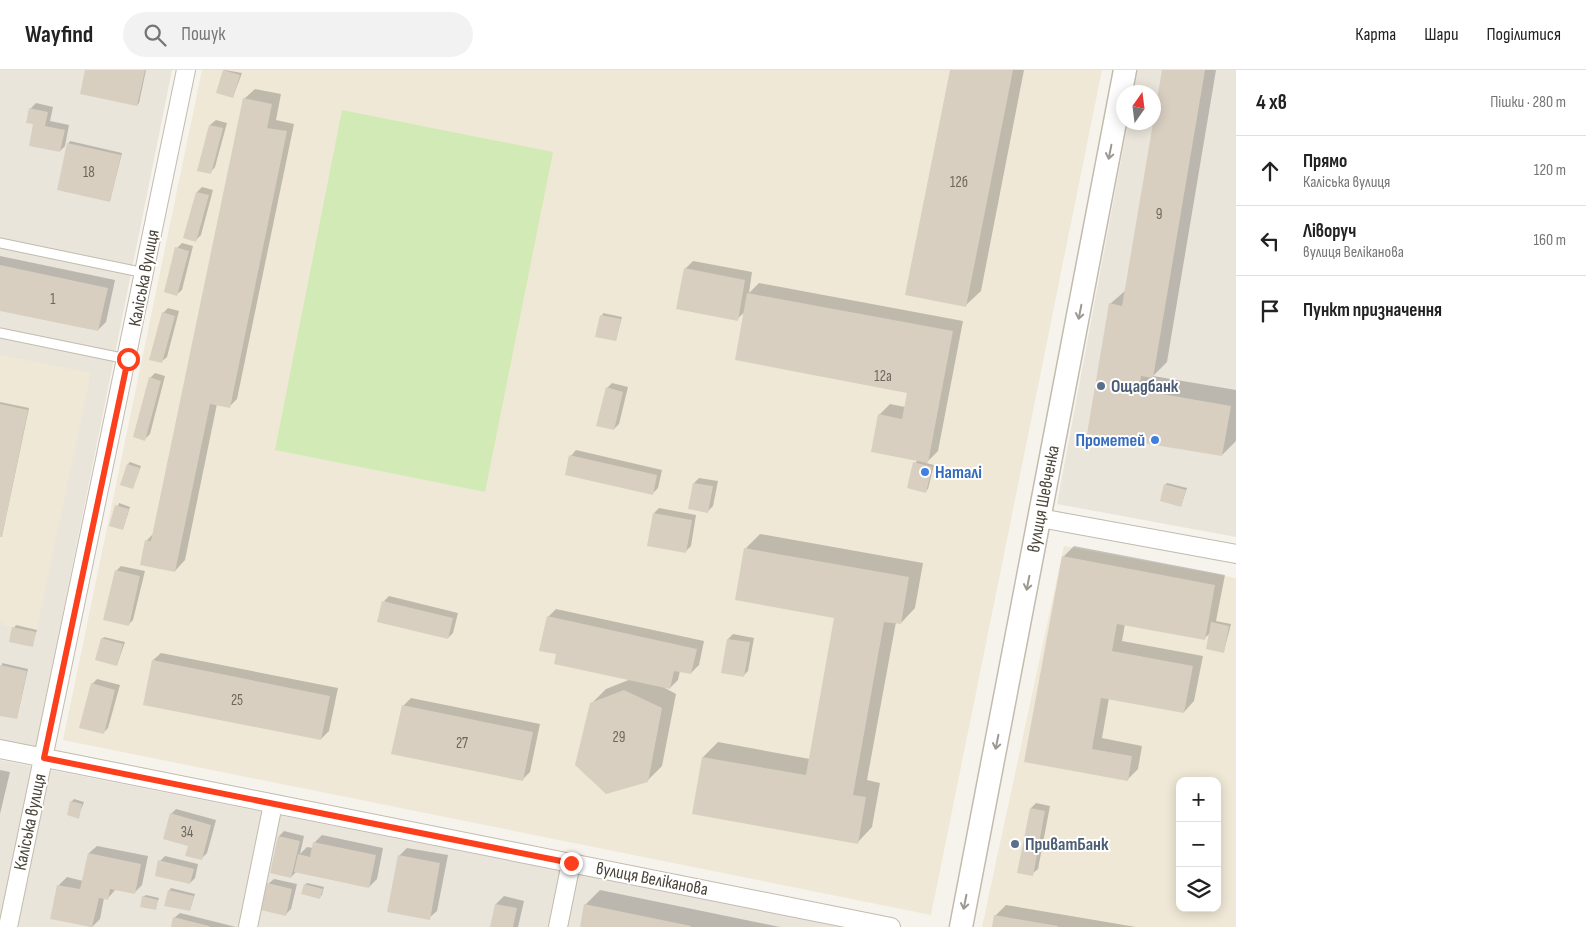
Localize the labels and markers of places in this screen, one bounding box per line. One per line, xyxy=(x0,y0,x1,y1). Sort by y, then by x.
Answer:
place label: Ощадбанк xyxy=(1111,376,1179,397)
marker: Ощадбанк xyxy=(1095,380,1107,392)
place label: Прометей xyxy=(1075,430,1145,451)
marker: Прометей xyxy=(1149,434,1161,446)
place label: Наталі xyxy=(935,462,982,483)
marker: Наталі xyxy=(919,466,931,478)
place label: ПриватБанк xyxy=(1025,834,1109,855)
marker: ПриватБанк xyxy=(1009,838,1021,850)

